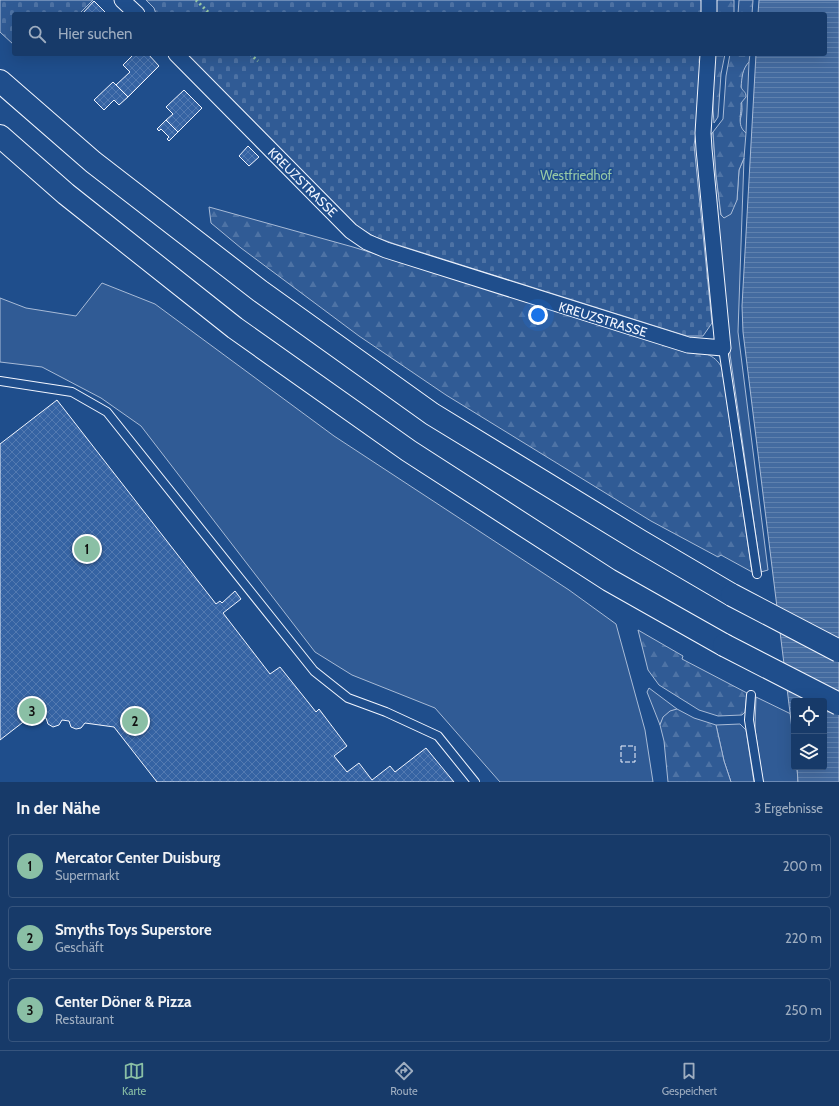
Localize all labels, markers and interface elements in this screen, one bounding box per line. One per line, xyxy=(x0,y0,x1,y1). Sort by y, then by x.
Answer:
search box xyxy=(12,12,827,56)
icon: search xyxy=(26,23,48,45)
text: Hier suchen xyxy=(58,25,133,43)
street label: KREUZSTRASSE xyxy=(265,144,341,220)
park label: Westfriedhof xyxy=(540,167,613,183)
street label: KREUZSTRASSE xyxy=(557,298,649,340)
your location xyxy=(528,305,548,325)
pin: 1 xyxy=(74,534,100,564)
pin: 3 xyxy=(19,696,45,726)
map controls xyxy=(791,698,827,770)
button: locate xyxy=(791,698,827,734)
pin: 2 xyxy=(122,706,148,736)
button: layers xyxy=(791,734,827,770)
text: In der Nähe xyxy=(16,798,100,818)
text: 3 Ergebnisse xyxy=(754,800,823,816)
text: Mercator Center Duisburg xyxy=(55,849,220,867)
text: 1 xyxy=(28,858,32,874)
text: 200 m xyxy=(783,858,822,874)
text: Supermarkt xyxy=(55,867,119,883)
text: Smyths Toys Superstore xyxy=(55,921,212,939)
text: 2 xyxy=(27,930,33,946)
text: 220 m xyxy=(785,930,822,946)
text: Geschäft xyxy=(55,939,104,955)
text: Center Döner & Pizza xyxy=(55,993,192,1011)
text: 3 xyxy=(26,1002,34,1018)
text: 250 m xyxy=(785,1002,822,1018)
text: Restaurant xyxy=(55,1011,114,1027)
tab: Karte xyxy=(122,1060,146,1098)
tab: Route xyxy=(390,1060,418,1098)
tab: Gespeichert xyxy=(662,1060,717,1098)

